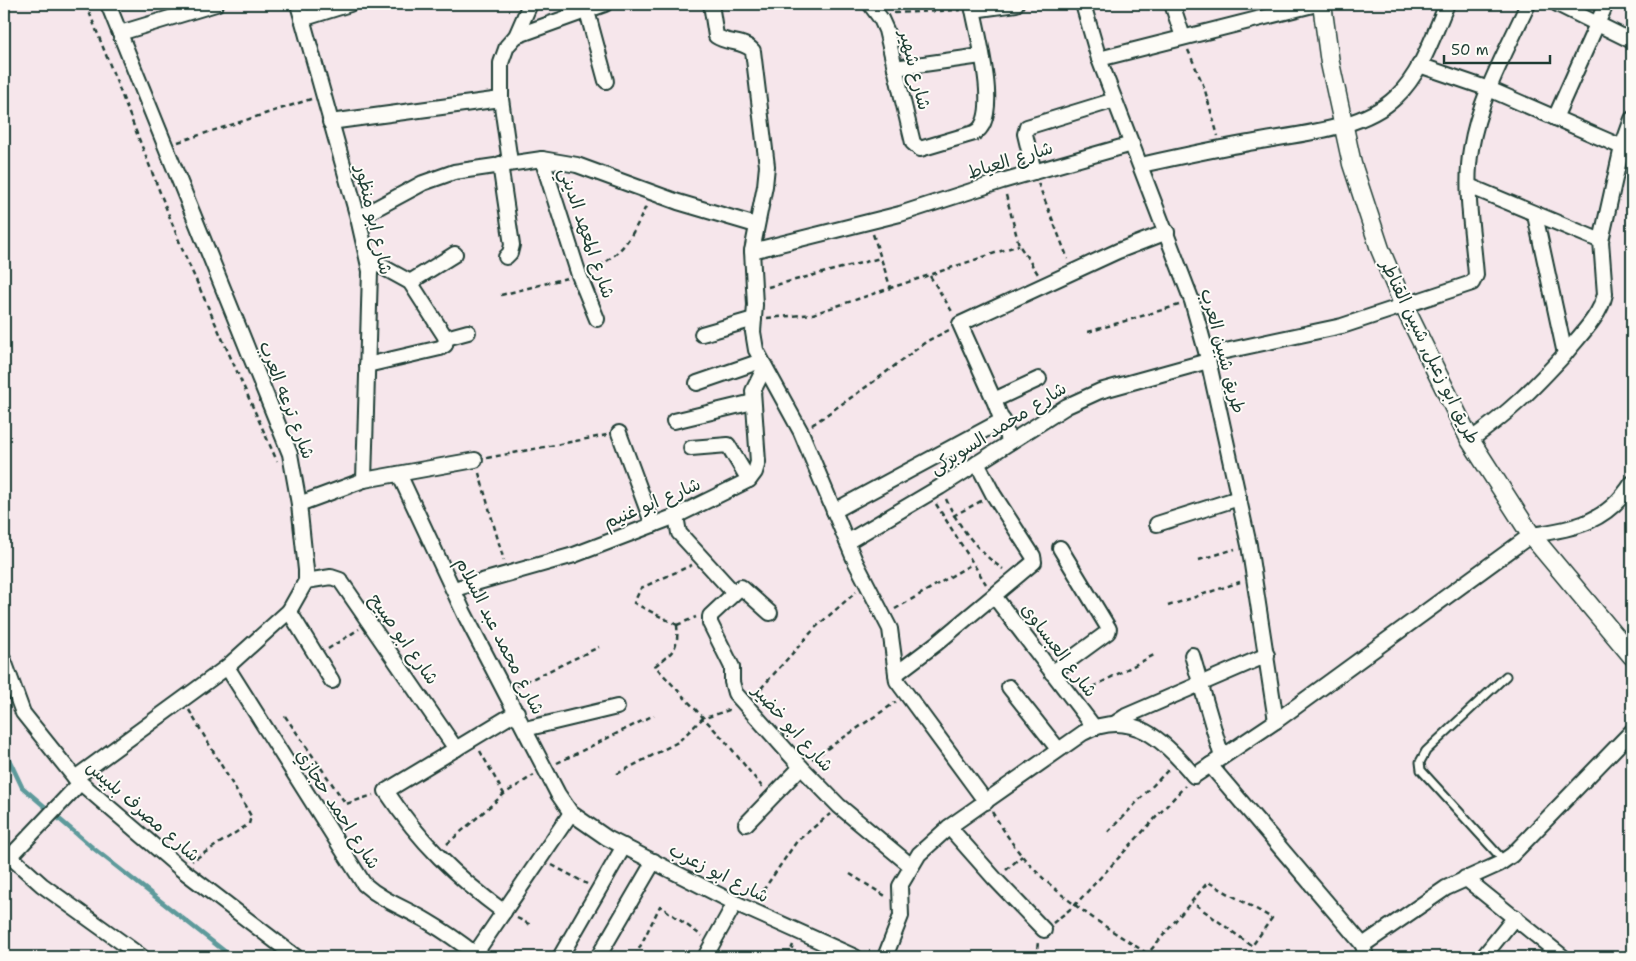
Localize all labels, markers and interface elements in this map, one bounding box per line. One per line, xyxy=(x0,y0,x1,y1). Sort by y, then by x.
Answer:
street label: شارع شهير xyxy=(893,26,936,112)
scale bar xyxy=(1444,32,1550,64)
text: 50 m xyxy=(1451,40,1489,60)
street label: شارع العياط xyxy=(964,136,1056,184)
street label: شارع ابو منظور xyxy=(349,161,398,277)
street label: شارع المعهد الديني xyxy=(550,164,621,303)
street label: طريق ابو زعبل, شبين القناطر xyxy=(1374,254,1485,448)
street label: طريق شبين العرب xyxy=(1195,286,1251,416)
street label: شارع ترعه العرب xyxy=(253,337,321,463)
street label: شارع محمد السوبركى xyxy=(925,376,1071,480)
street label: شارع ابو غنيم xyxy=(600,472,705,536)
street label: شارع محمد عبد السلام xyxy=(448,553,550,720)
street label: شارع ابو صبيح xyxy=(364,589,444,689)
street label: شارع العبساوى xyxy=(1016,598,1102,702)
street label: شارع ابو خضير xyxy=(746,678,839,777)
street label: شارع احمد حجازي xyxy=(289,744,386,874)
street label: شارع مصرف بلبيس xyxy=(81,755,205,867)
street label: شارع ابو زعرب xyxy=(665,838,773,908)

